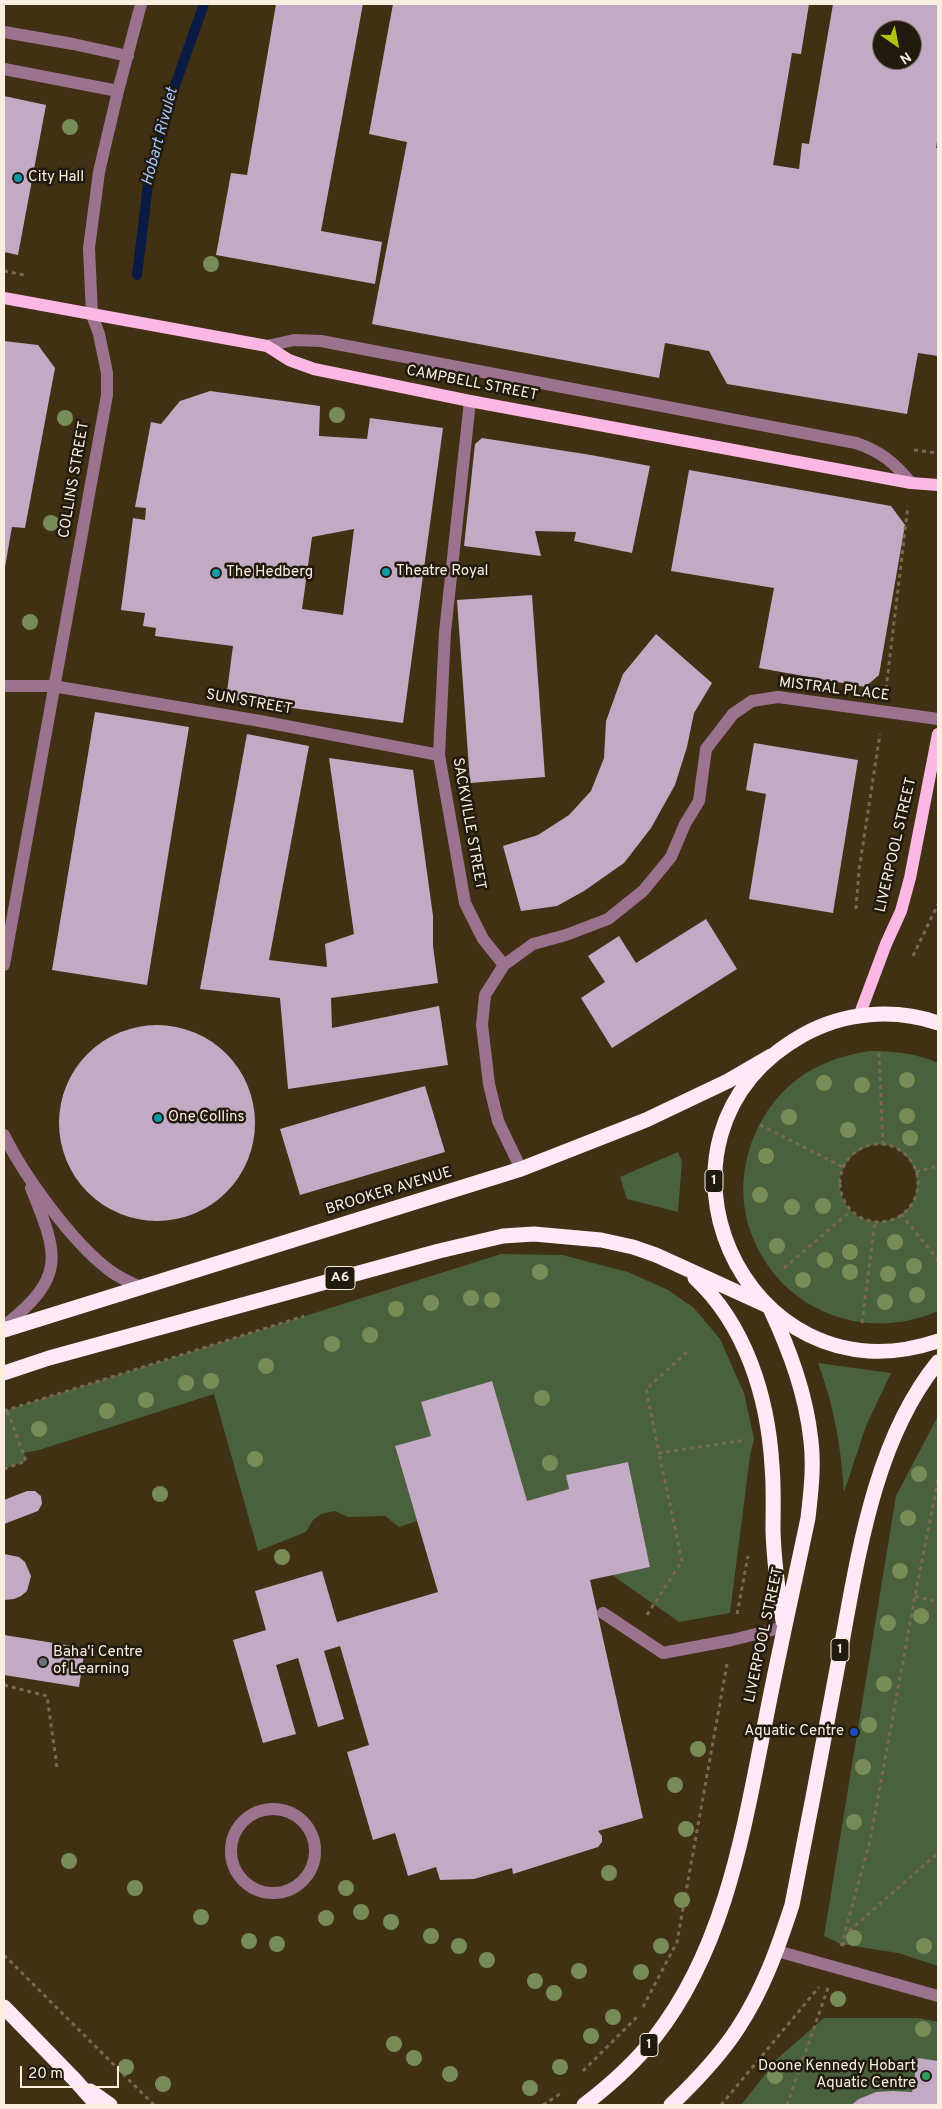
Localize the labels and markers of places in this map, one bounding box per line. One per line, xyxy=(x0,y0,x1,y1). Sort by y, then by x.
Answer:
place label: City Hall xyxy=(28,169,84,187)
marker: City Hall xyxy=(12,172,24,184)
place label: Theatre Royal xyxy=(396,563,489,581)
place label: The Hedberg xyxy=(226,564,313,582)
marker: Theatre Royal xyxy=(380,566,392,578)
marker: The Hedberg xyxy=(210,567,222,579)
place label: One Collins xyxy=(168,1109,245,1127)
marker: One Collins xyxy=(152,1112,164,1124)
place label: Baha'i Centre of Learning xyxy=(53,1644,143,1679)
marker: Baha'i Centre of Learning xyxy=(37,1656,49,1668)
place label: Aquatic Centre xyxy=(744,1723,844,1741)
marker: Aquatic Centre xyxy=(848,1726,860,1738)
place label: Doone Kennedy Hobart Aquatic Centre xyxy=(758,2058,916,2093)
marker: Doone Kennedy Hobart Aquatic Centre xyxy=(920,2070,932,2082)

